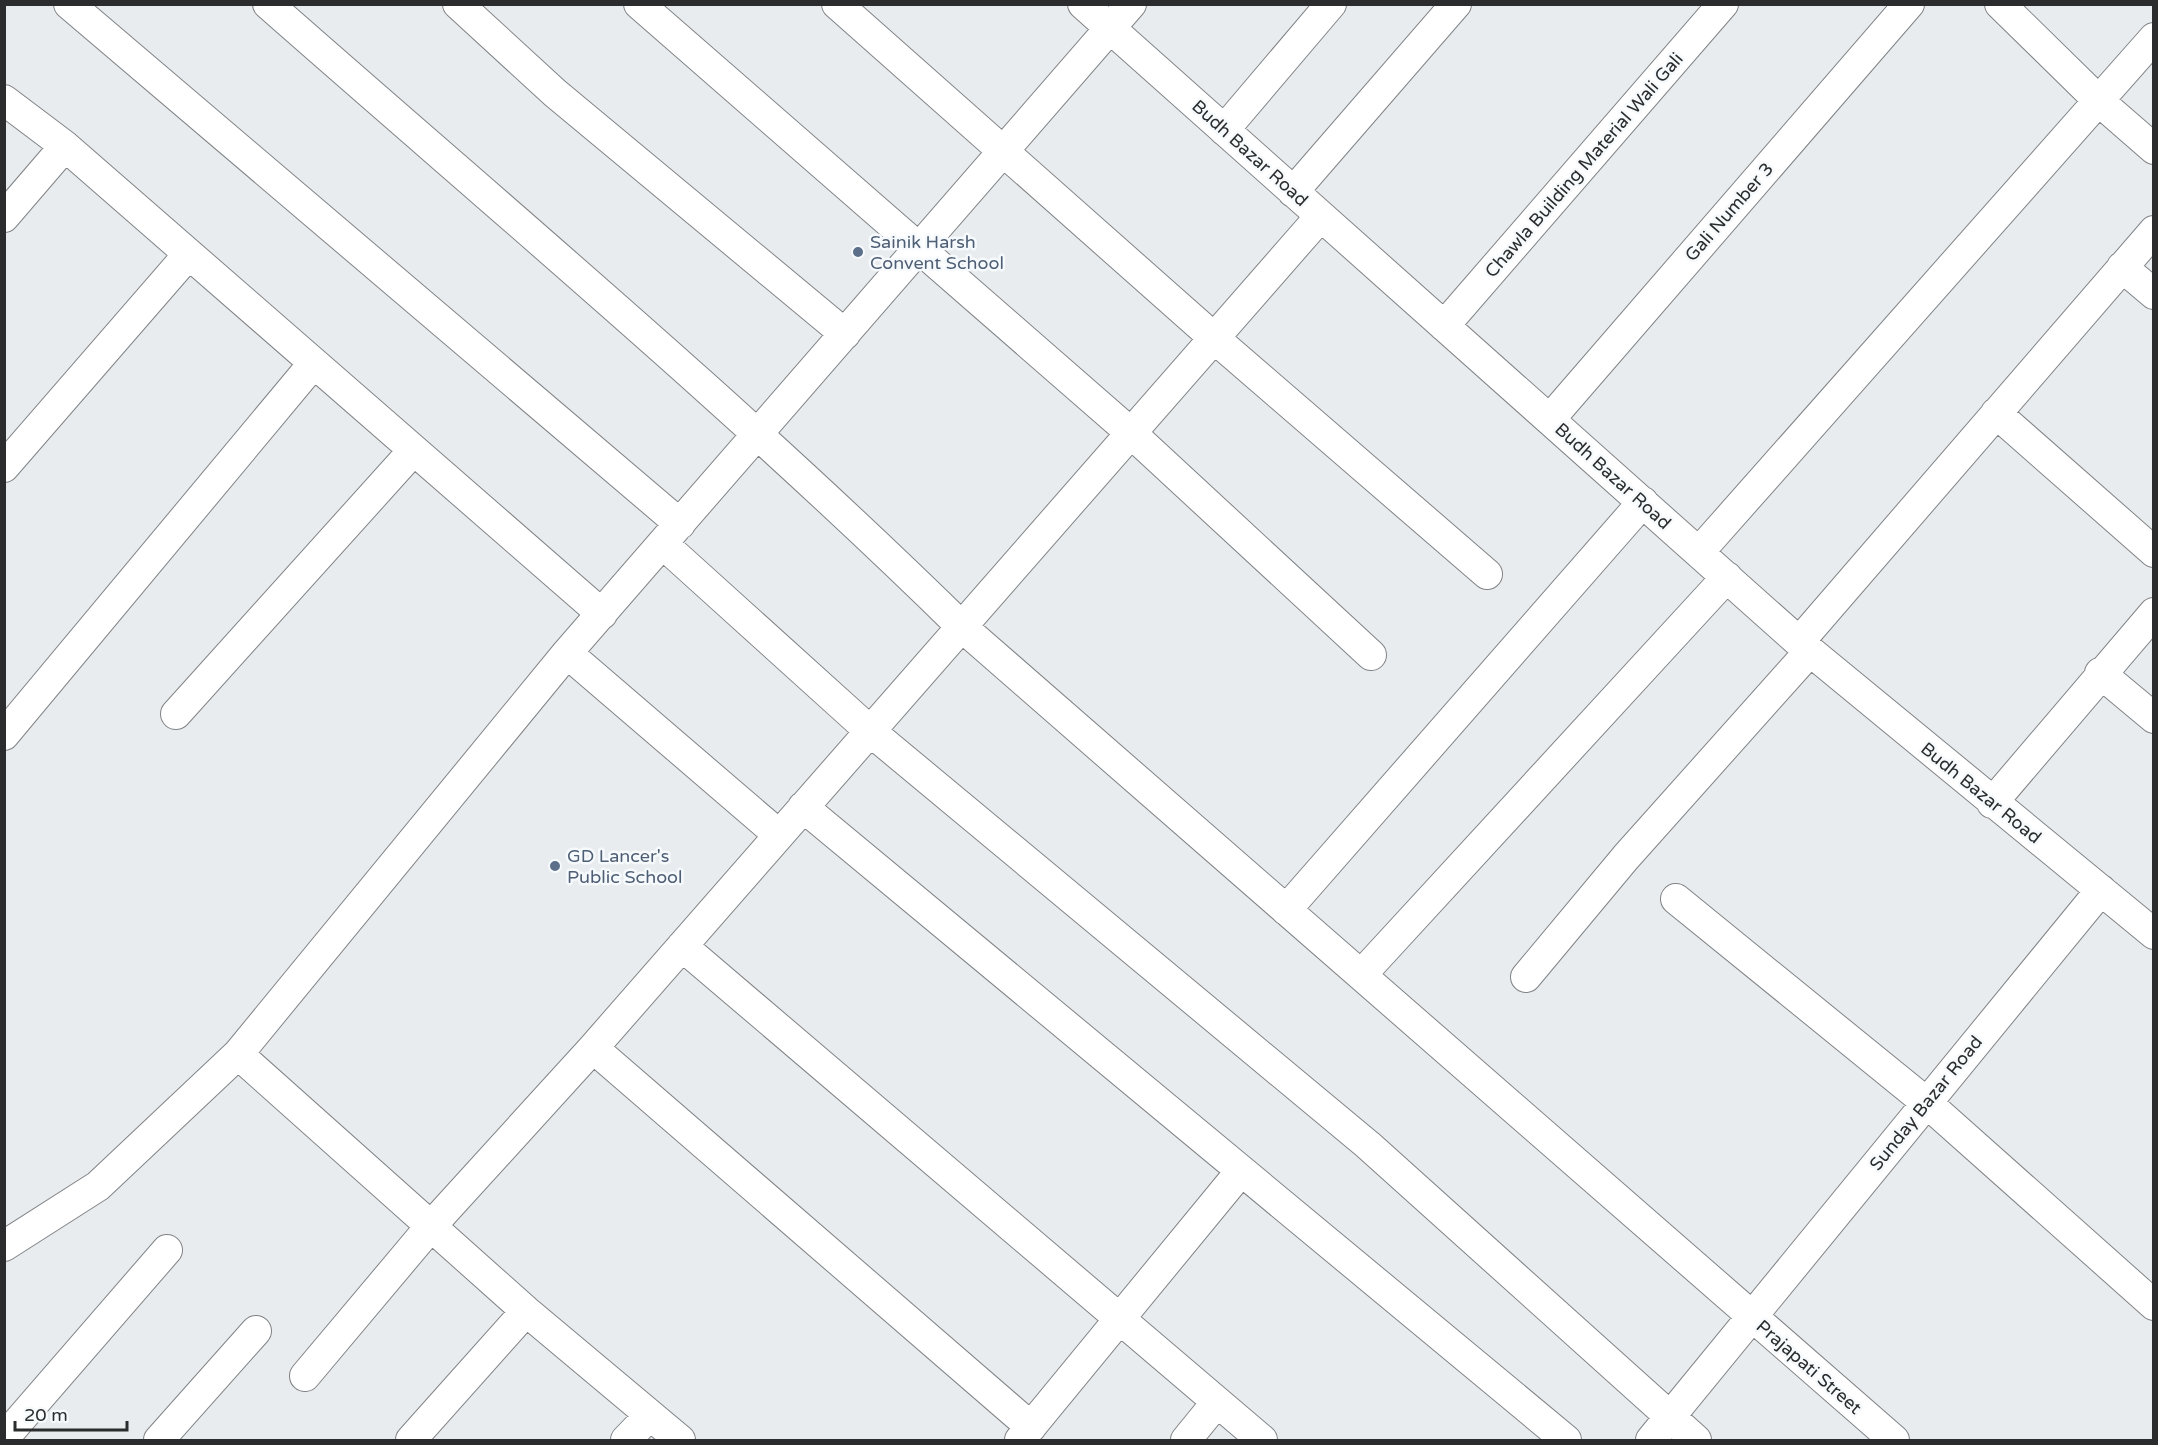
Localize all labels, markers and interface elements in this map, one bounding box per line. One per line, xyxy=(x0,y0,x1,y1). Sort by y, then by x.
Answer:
street label: Chawla Building Material Wali Gali xyxy=(1480,48,1688,282)
street label: Budh Bazar Road xyxy=(1187,95,1313,211)
street label: Gali Number 3 xyxy=(1680,158,1778,266)
place label: Sainik Harsh Convent School xyxy=(870,231,1004,274)
marker: Sainik Harsh Convent School xyxy=(851,245,865,259)
street label: Budh Bazar Road xyxy=(1550,418,1676,534)
street label: Budh Bazar Road xyxy=(1916,738,2046,848)
place label: GD Lancer's Public School xyxy=(567,845,683,888)
marker: GD Lancer's Public School xyxy=(548,859,562,873)
street label: Sunday Bazar Road xyxy=(1865,1031,1987,1175)
street label: Prajapati Street xyxy=(1752,1315,1866,1419)
scale bar xyxy=(15,1394,128,1432)
text: 20 m xyxy=(24,1404,68,1426)

